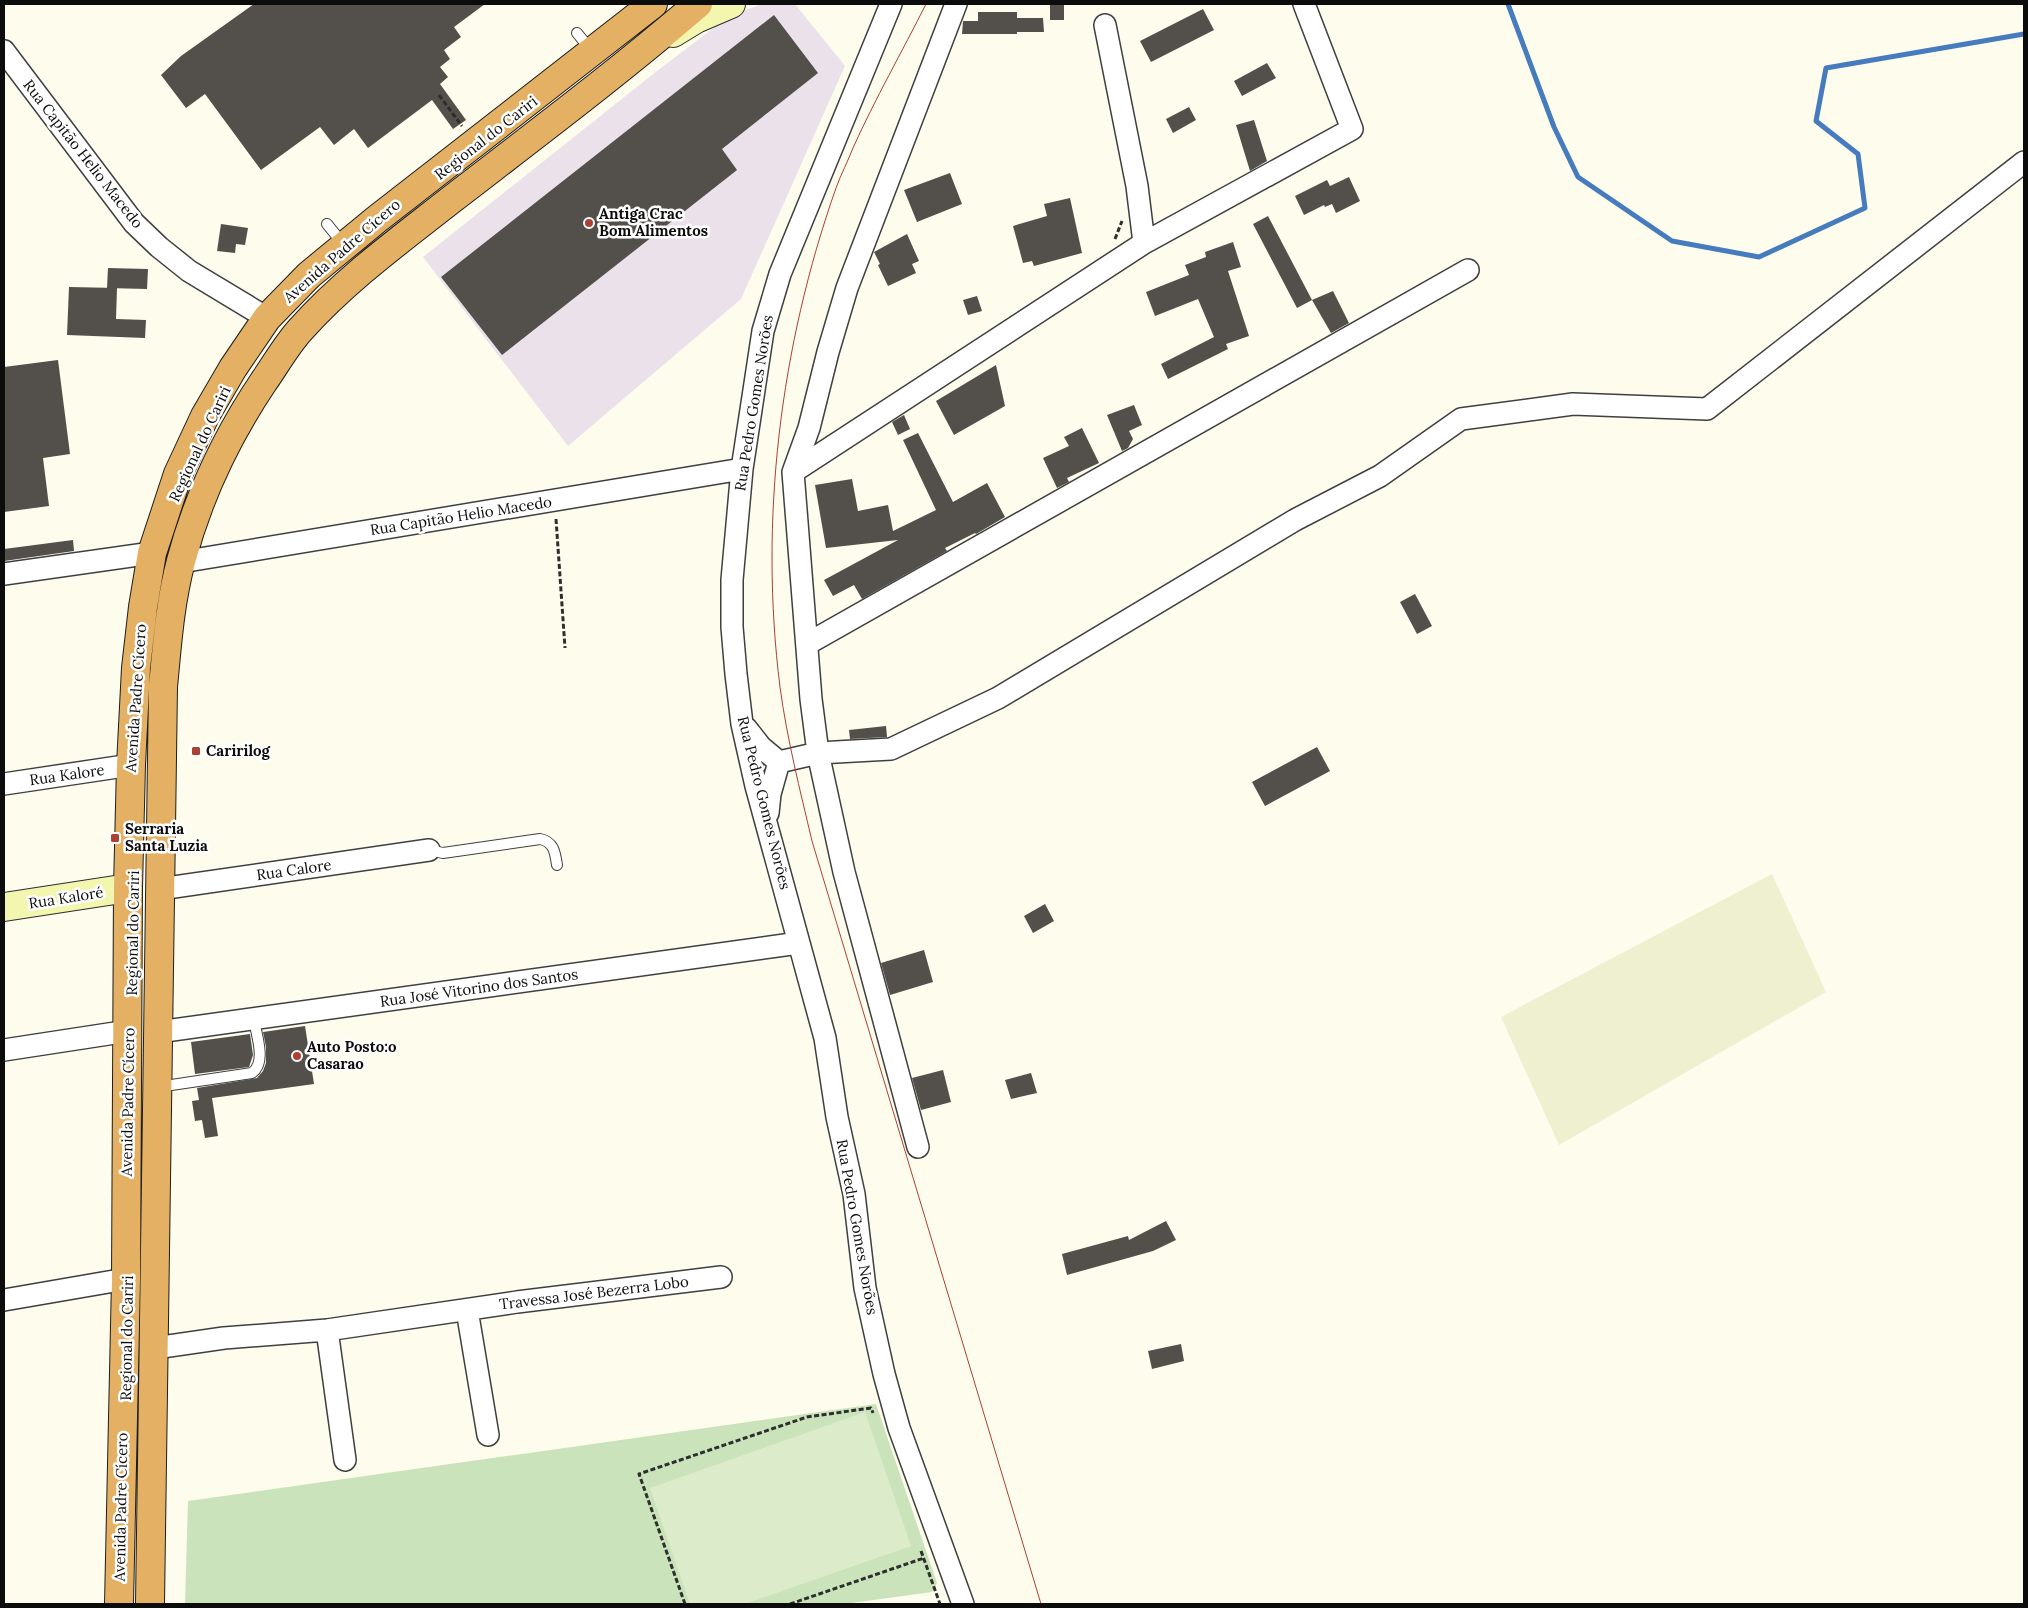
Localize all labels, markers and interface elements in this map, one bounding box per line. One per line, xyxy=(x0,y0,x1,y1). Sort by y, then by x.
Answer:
street label: Rua Capitão Helio Macedo xyxy=(19,75,148,232)
street label: Regional do Cariri xyxy=(430,92,541,184)
street label: Avenida Padre Cícero xyxy=(279,195,404,307)
place label: Antiga Crac Bom Alimentos xyxy=(599,204,708,240)
marker: Antiga Crac Bom Alimentos xyxy=(583,217,595,229)
street label: Rua Pedro Gomes Norões xyxy=(730,313,777,492)
street label: Regional do Cariri xyxy=(164,383,235,505)
street label: Rua Capitão Helio Macedo xyxy=(369,492,553,539)
street label: Avenida Padre Cícero xyxy=(121,623,150,774)
street label: Rua Pedro Gomes Norões xyxy=(734,714,795,892)
place label: Caririlog xyxy=(206,741,271,760)
marker: Caririlog xyxy=(190,745,202,757)
street label: Rua Kalore xyxy=(28,760,106,789)
place label: Serraria Santa Luzia xyxy=(125,819,208,855)
marker: Serraria Santa Luzia xyxy=(109,832,121,844)
street label: Rua Calore xyxy=(255,855,333,884)
street label: Regional do Cariri xyxy=(122,870,143,996)
street label: Rua Kaloré xyxy=(27,882,105,913)
street label: Rua José Vitorino dos Santos xyxy=(379,964,579,1011)
street label: Avenida Padre Cícero xyxy=(117,1027,138,1178)
place label: Auto Posto:o Casarao xyxy=(307,1037,397,1073)
marker: Auto Posto:o Casarao xyxy=(291,1050,303,1062)
street label: Rua Pedro Gomes Norões xyxy=(833,1138,882,1316)
street label: Travessa José Bezerra Lobo xyxy=(498,1271,690,1314)
street label: Regional do Cariri xyxy=(116,1275,137,1401)
street label: Avenida Padre Cícero xyxy=(110,1432,131,1583)

